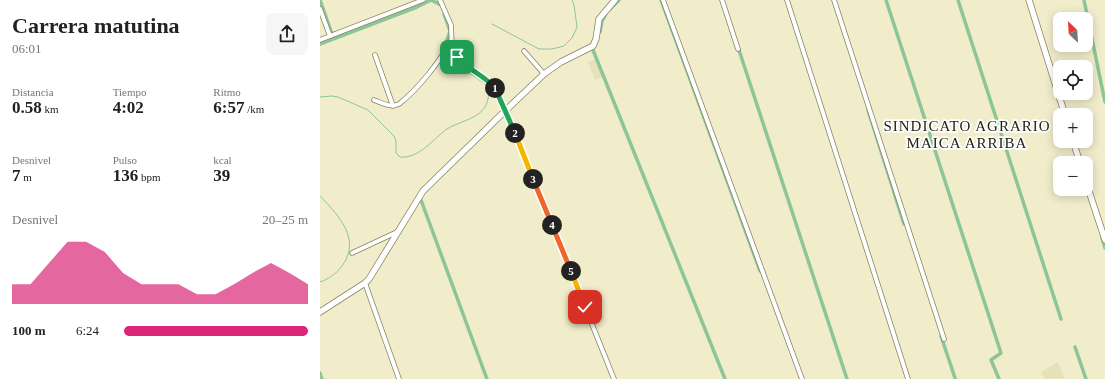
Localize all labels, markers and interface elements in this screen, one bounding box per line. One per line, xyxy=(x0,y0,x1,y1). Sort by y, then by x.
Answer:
north arrow xyxy=(1053,12,1093,52)
map controls xyxy=(1053,12,1093,196)
text: Carrera matutina xyxy=(12,13,180,38)
button: share xyxy=(266,13,308,55)
pin xyxy=(440,40,474,74)
text: 06:01 xyxy=(12,41,42,56)
icon: arrive xyxy=(446,46,468,68)
button: locate xyxy=(1053,60,1093,100)
pin: 1 xyxy=(485,78,505,98)
text: 1 xyxy=(492,82,498,94)
text: Distancia xyxy=(12,86,54,98)
text: Tiempo xyxy=(113,86,146,98)
text: Ritmo xyxy=(213,86,241,98)
text: 0.58 xyxy=(12,98,42,117)
text: 4:02 xyxy=(113,98,144,117)
text: 6:57 xyxy=(213,98,245,117)
text: km xyxy=(42,103,59,115)
text: /km xyxy=(245,103,264,115)
button: + xyxy=(1053,108,1093,148)
district label: SINDICATO AGRARIO MAICA ARRIBA xyxy=(883,118,1051,151)
pin: 2 xyxy=(505,123,525,143)
text: 2 xyxy=(512,127,518,139)
text: Desnivel xyxy=(12,154,51,166)
text: Pulso xyxy=(113,154,137,166)
text: kcal xyxy=(213,154,232,166)
button: − xyxy=(1053,156,1093,196)
text: 7 xyxy=(12,166,21,185)
text: 136 xyxy=(113,166,138,185)
text: 39 xyxy=(213,166,230,185)
pin: 3 xyxy=(523,169,543,189)
text: m xyxy=(21,171,32,183)
text: bpm xyxy=(138,171,160,183)
text: 3 xyxy=(530,173,536,185)
text: Desnivel xyxy=(12,212,58,227)
text: 20–25 m xyxy=(262,212,308,227)
pin: 4 xyxy=(542,215,562,235)
text: 4 xyxy=(549,219,555,231)
pin: 5 xyxy=(561,261,581,281)
text: 5 xyxy=(568,265,574,277)
pin xyxy=(568,290,602,324)
icon: check xyxy=(574,296,596,318)
text: 100 m xyxy=(12,323,46,338)
text: 6:24 xyxy=(76,323,99,338)

